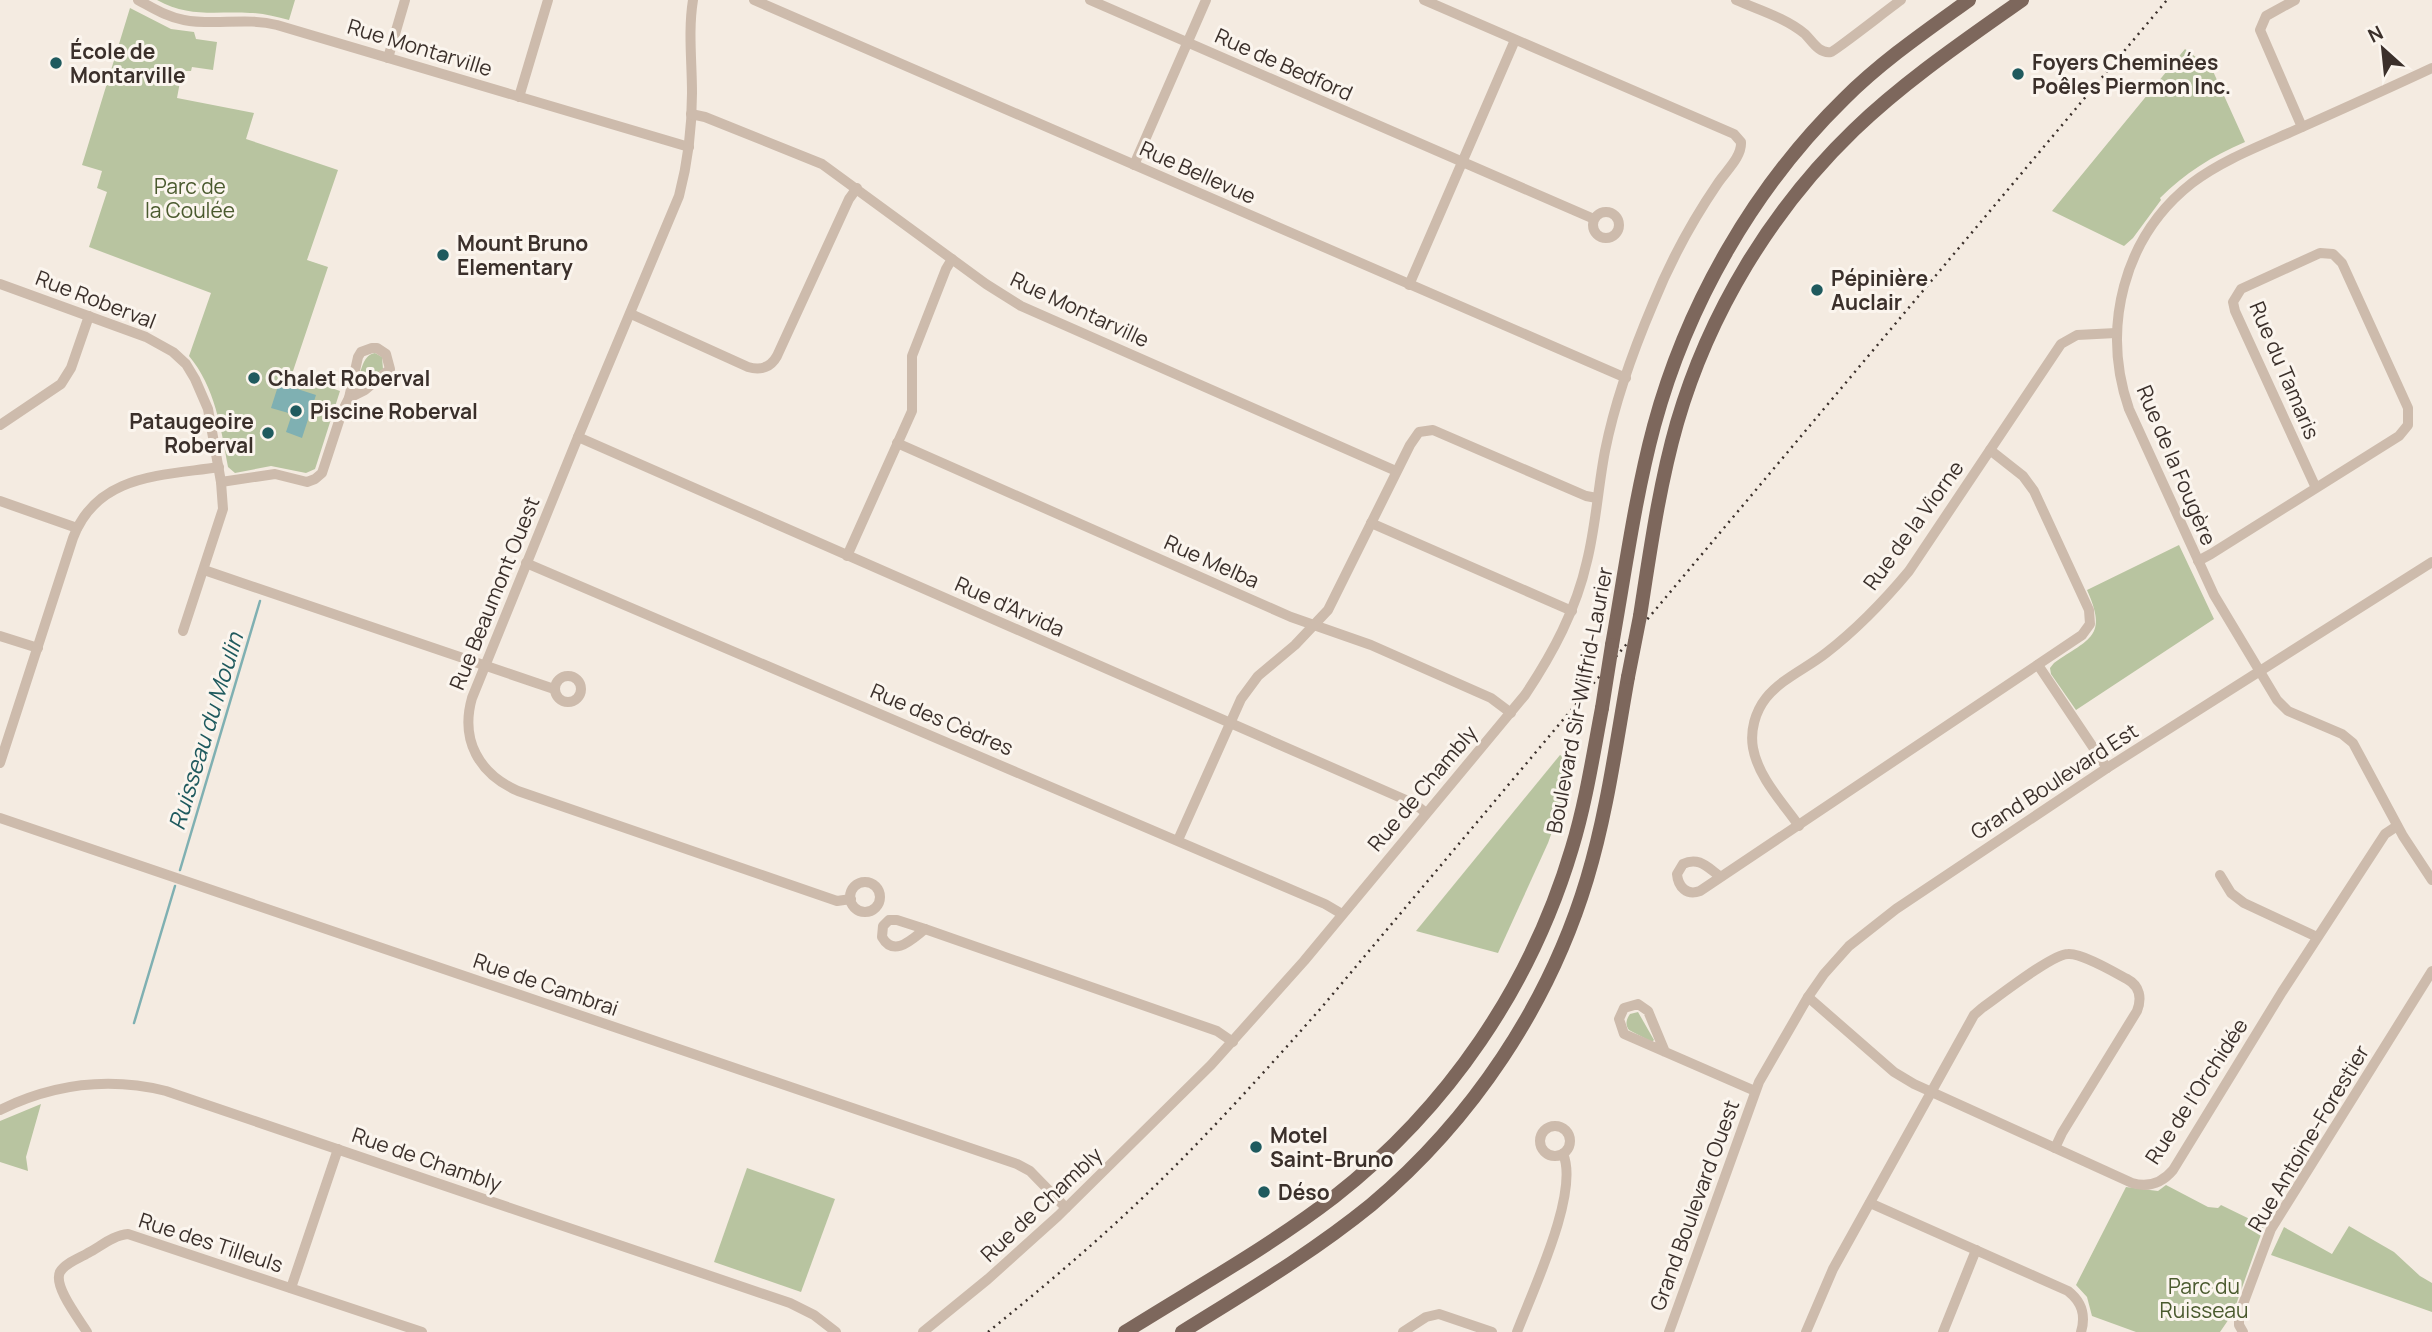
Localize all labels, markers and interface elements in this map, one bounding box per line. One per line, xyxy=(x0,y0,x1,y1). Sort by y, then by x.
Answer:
street label: Rue Montarville xyxy=(344,12,496,82)
north arrow xyxy=(2348,14,2418,84)
text: N xyxy=(2363,19,2387,49)
street label: Rue de Bedford xyxy=(1211,21,1357,107)
place label: École de Montarville xyxy=(70,37,186,89)
place label: Foyers Cheminées Poêles Piermon Inc. xyxy=(2032,48,2231,100)
marker: École de Montarville xyxy=(48,55,64,71)
marker: Foyers Cheminées Poêles Piermon Inc. xyxy=(2010,66,2026,82)
street label: Rue Bellevue xyxy=(1135,134,1261,210)
park label: Parc de la Coulée xyxy=(145,172,235,224)
place label: Mount Bruno Elementary xyxy=(457,229,588,281)
marker: Mount Bruno Elementary xyxy=(435,247,451,263)
street label: Rue Roberval xyxy=(32,263,160,335)
place label: Pépinière Auclair xyxy=(1831,264,1928,316)
street label: Rue Montarville xyxy=(1006,265,1154,353)
marker: Pépinière Auclair xyxy=(1809,282,1825,298)
street label: Rue du Tamaris xyxy=(2243,297,2327,443)
place label: Chalet Roberval xyxy=(268,364,430,392)
marker: Chalet Roberval xyxy=(246,370,262,386)
street label: Rue de la Fougère xyxy=(2131,381,2223,549)
place label: Piscine Roberval xyxy=(310,397,478,425)
marker: Piscine Roberval xyxy=(288,403,304,419)
place label: Pataugeoire Roberval xyxy=(129,407,254,459)
marker: Pataugeoire Roberval xyxy=(260,425,276,441)
street label: Rue de la Viorne xyxy=(1857,455,1969,595)
street label: Rue Beaumont Ouest xyxy=(442,492,546,694)
street label: Rue Melba xyxy=(1160,528,1264,594)
street label: Boulevard Sir-Wilfrid-Laurier xyxy=(1539,564,1619,836)
street label: Rue d'Arvida xyxy=(951,569,1069,643)
water label: Ruisseau du Moulin xyxy=(160,627,251,834)
street label: Rue des Cèdres xyxy=(866,676,1018,762)
street label: Grand Boulevard Est xyxy=(1965,716,2143,846)
street label: Rue de Chambly xyxy=(1361,719,1483,857)
street label: Rue de Cambrai xyxy=(470,946,622,1022)
street label: Rue de l'Orchidée xyxy=(2138,1013,2254,1169)
street label: Rue Antoine-Forestier xyxy=(2241,1039,2375,1237)
street label: Grand Boulevard Ouest xyxy=(1643,1096,1745,1314)
street label: Rue de Chambly xyxy=(348,1120,506,1198)
place label: Motel Saint-Bruno xyxy=(1270,1121,1394,1173)
marker: Motel Saint-Bruno xyxy=(1248,1139,1264,1155)
street label: Rue de Chambly xyxy=(974,1140,1108,1268)
place label: Déso xyxy=(1278,1178,1330,1206)
marker: Déso xyxy=(1256,1184,1272,1200)
street label: Rue des Tilleuls xyxy=(135,1206,287,1278)
park label: Parc du Ruisseau xyxy=(2160,1272,2248,1324)

